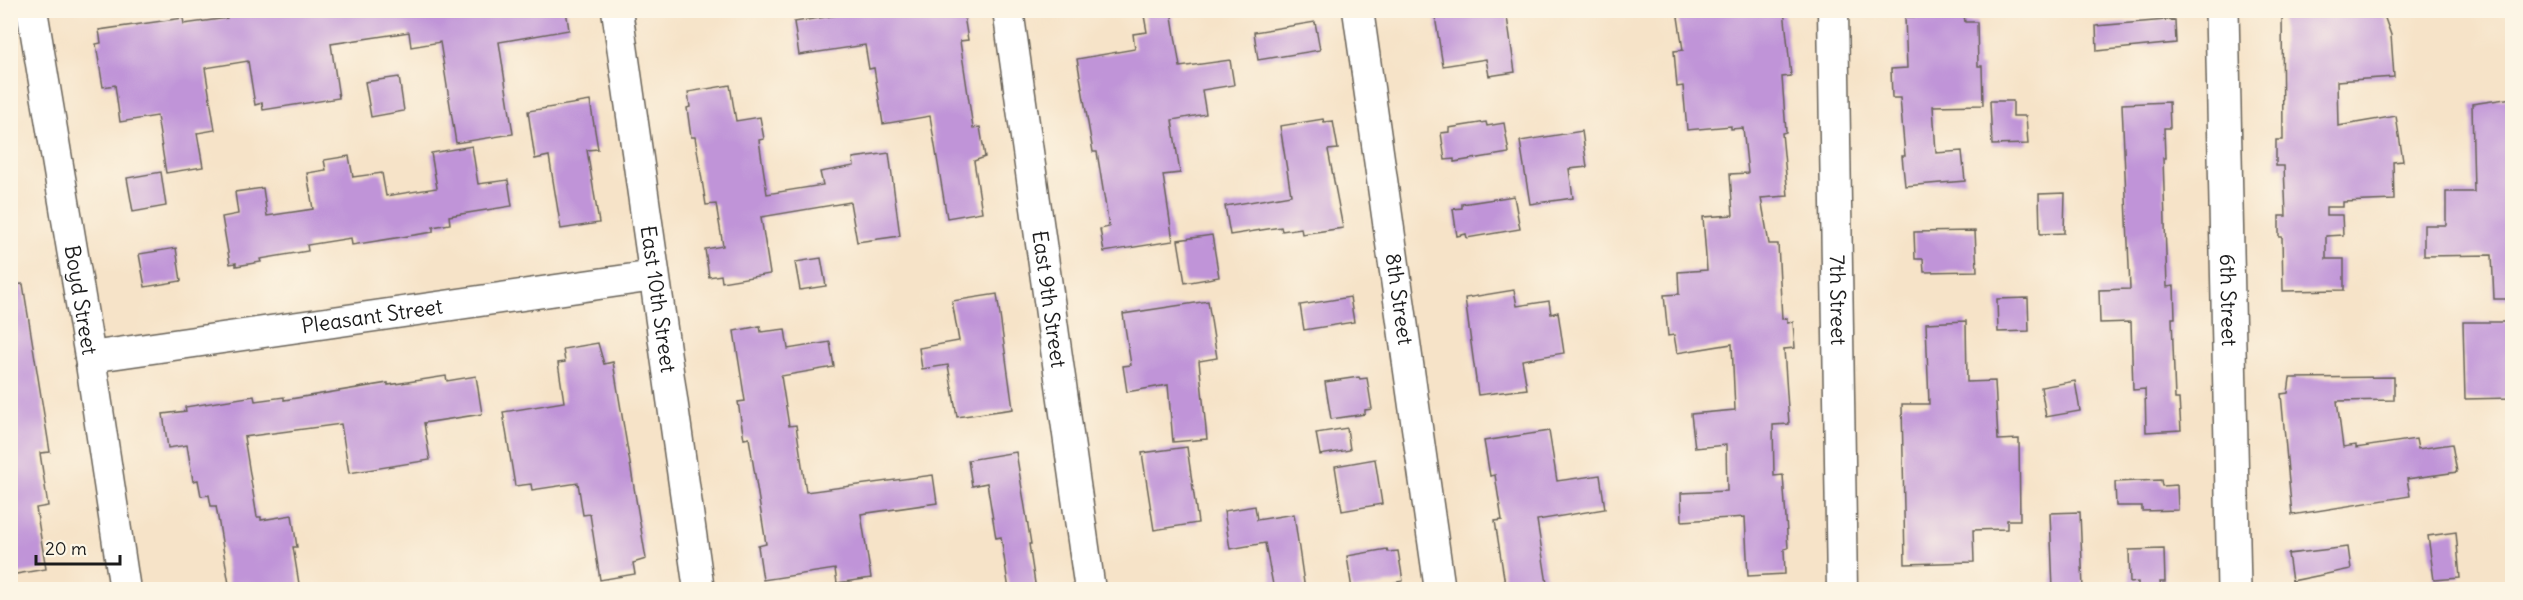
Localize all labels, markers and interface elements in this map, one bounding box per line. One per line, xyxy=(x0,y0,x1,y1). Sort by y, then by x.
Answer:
street label: East 10th Street xyxy=(635,224,682,374)
street label: East 9th Street xyxy=(1026,229,1072,369)
street label: Boyd Street xyxy=(58,243,103,357)
street label: 8th Street xyxy=(1380,251,1419,347)
street label: 6th Street xyxy=(2214,253,2243,346)
street label: 7th Street xyxy=(1824,254,1852,345)
street label: Pleasant Street xyxy=(300,293,444,339)
scale bar xyxy=(36,528,120,566)
text: 20 m xyxy=(45,537,87,560)

